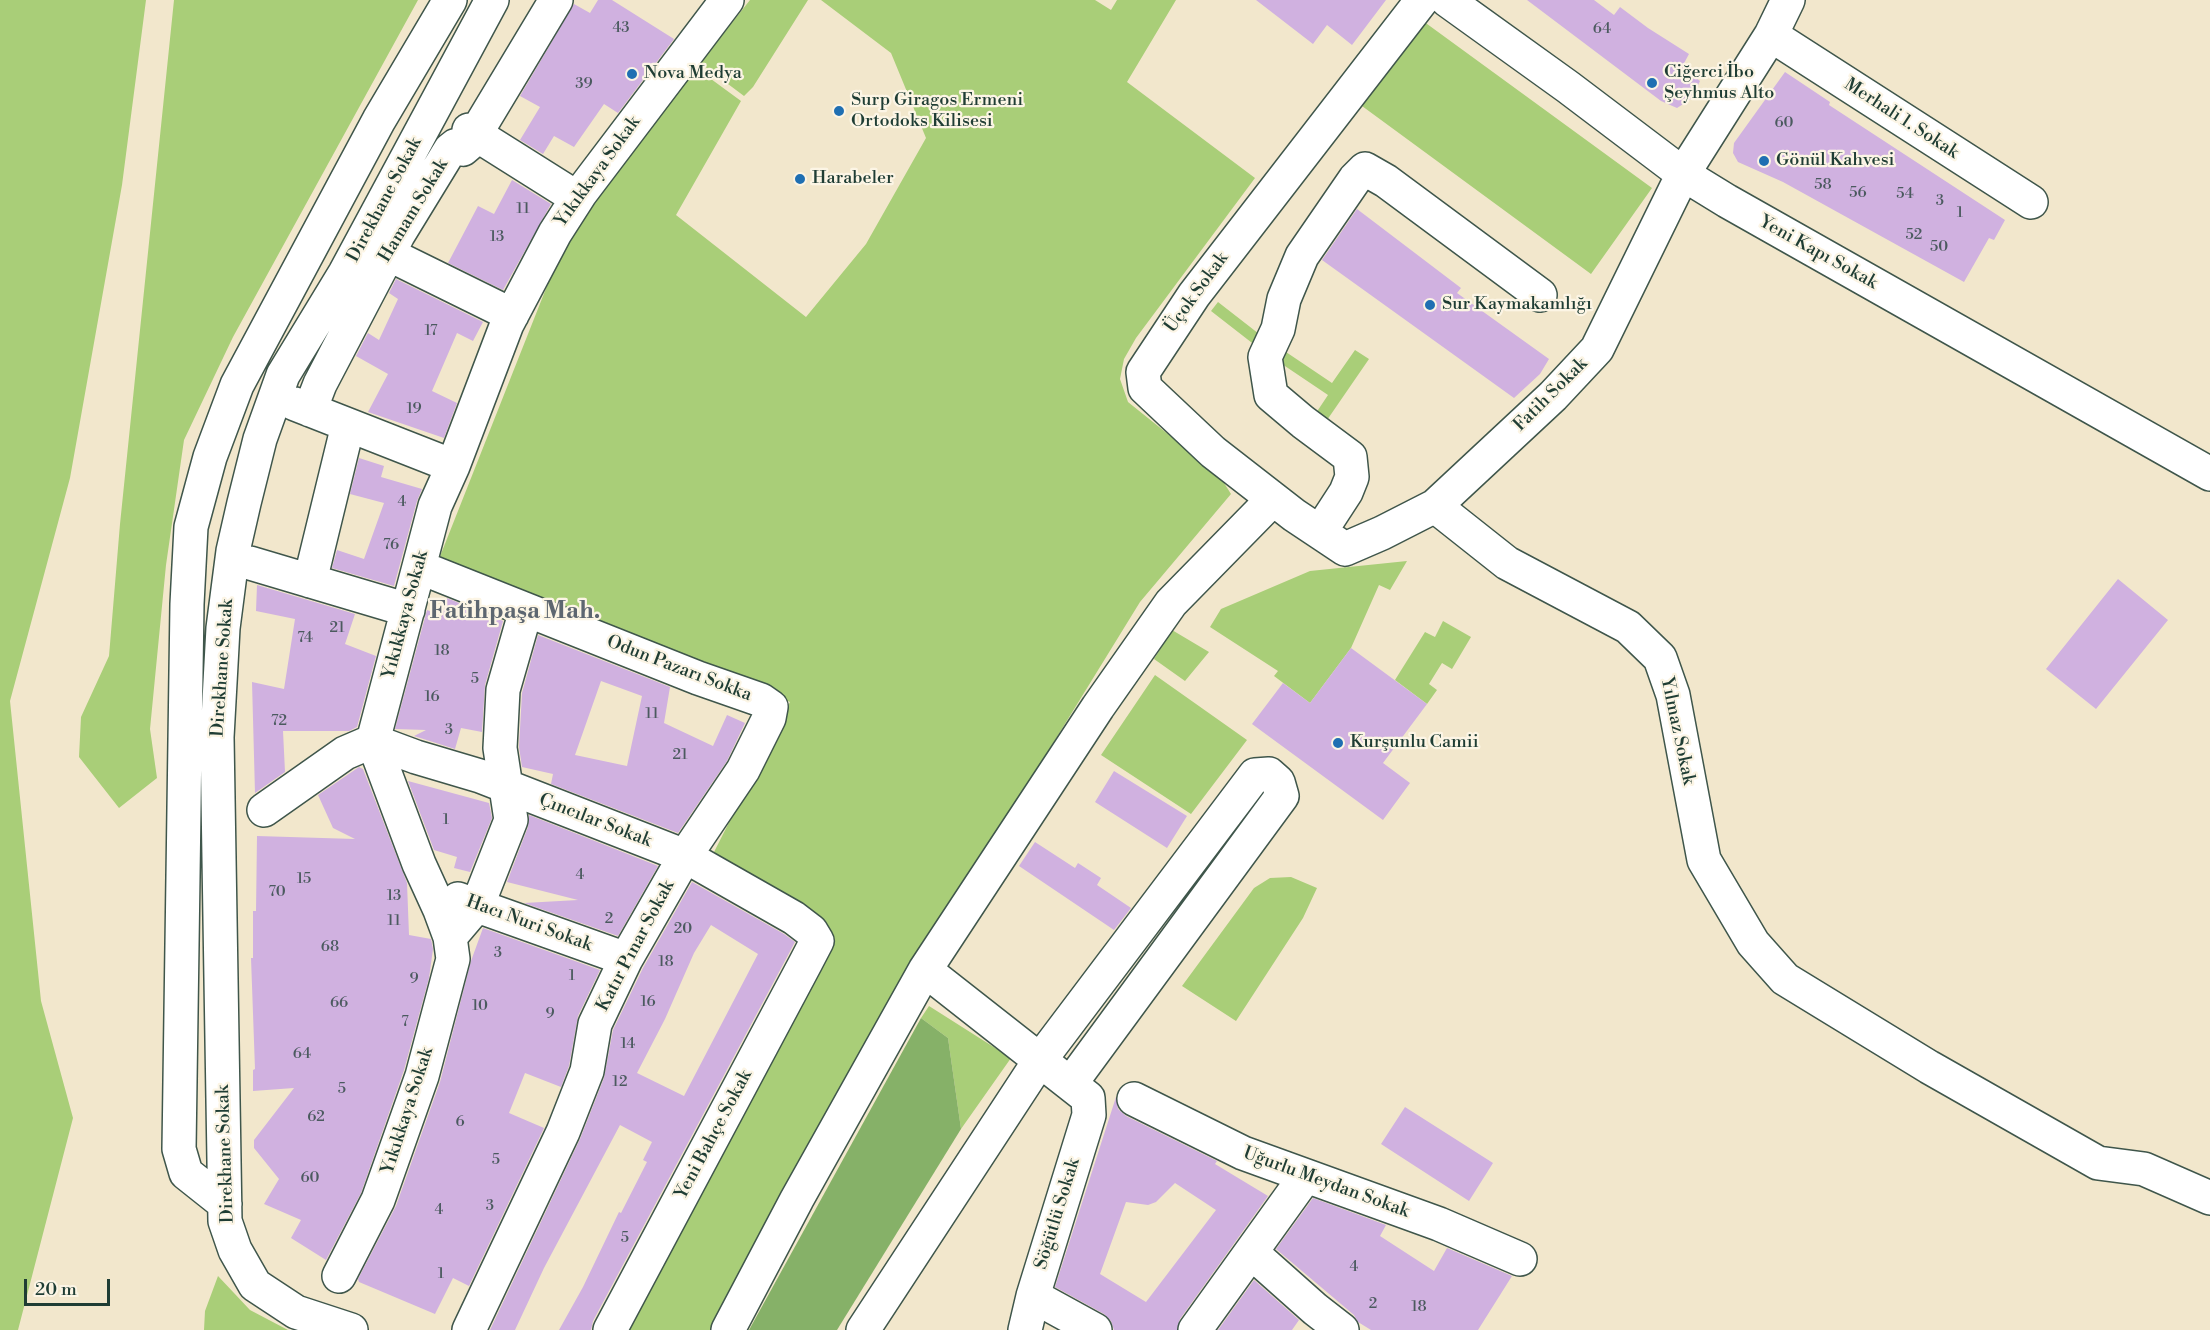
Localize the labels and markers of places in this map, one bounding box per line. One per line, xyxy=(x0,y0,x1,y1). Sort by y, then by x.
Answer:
place label: Ciğerci İbo Şeyhmus Alto xyxy=(1664,62,1774,104)
place label: Nova Medya xyxy=(644,63,742,85)
marker: Nova Medya xyxy=(625,67,639,81)
marker: Ciğerci İbo Şeyhmus Alto xyxy=(1645,76,1659,90)
place label: Surp Giragos Ermeni Ortodoks Kilisesi xyxy=(851,90,1023,132)
marker: Surp Giragos Ermeni Ortodoks Kilisesi xyxy=(832,104,846,118)
place label: Gönül Kahvesi xyxy=(1776,150,1895,172)
marker: Gönül Kahvesi xyxy=(1757,154,1771,168)
place label: Harabeler xyxy=(812,168,894,190)
marker: Harabeler xyxy=(793,172,807,186)
place label: Sur Kaymakamlığı xyxy=(1442,294,1592,316)
marker: Sur Kaymakamlığı xyxy=(1423,298,1437,312)
place label: Kurşunlu Camii xyxy=(1350,732,1479,754)
marker: Kurşunlu Camii xyxy=(1331,736,1345,750)

